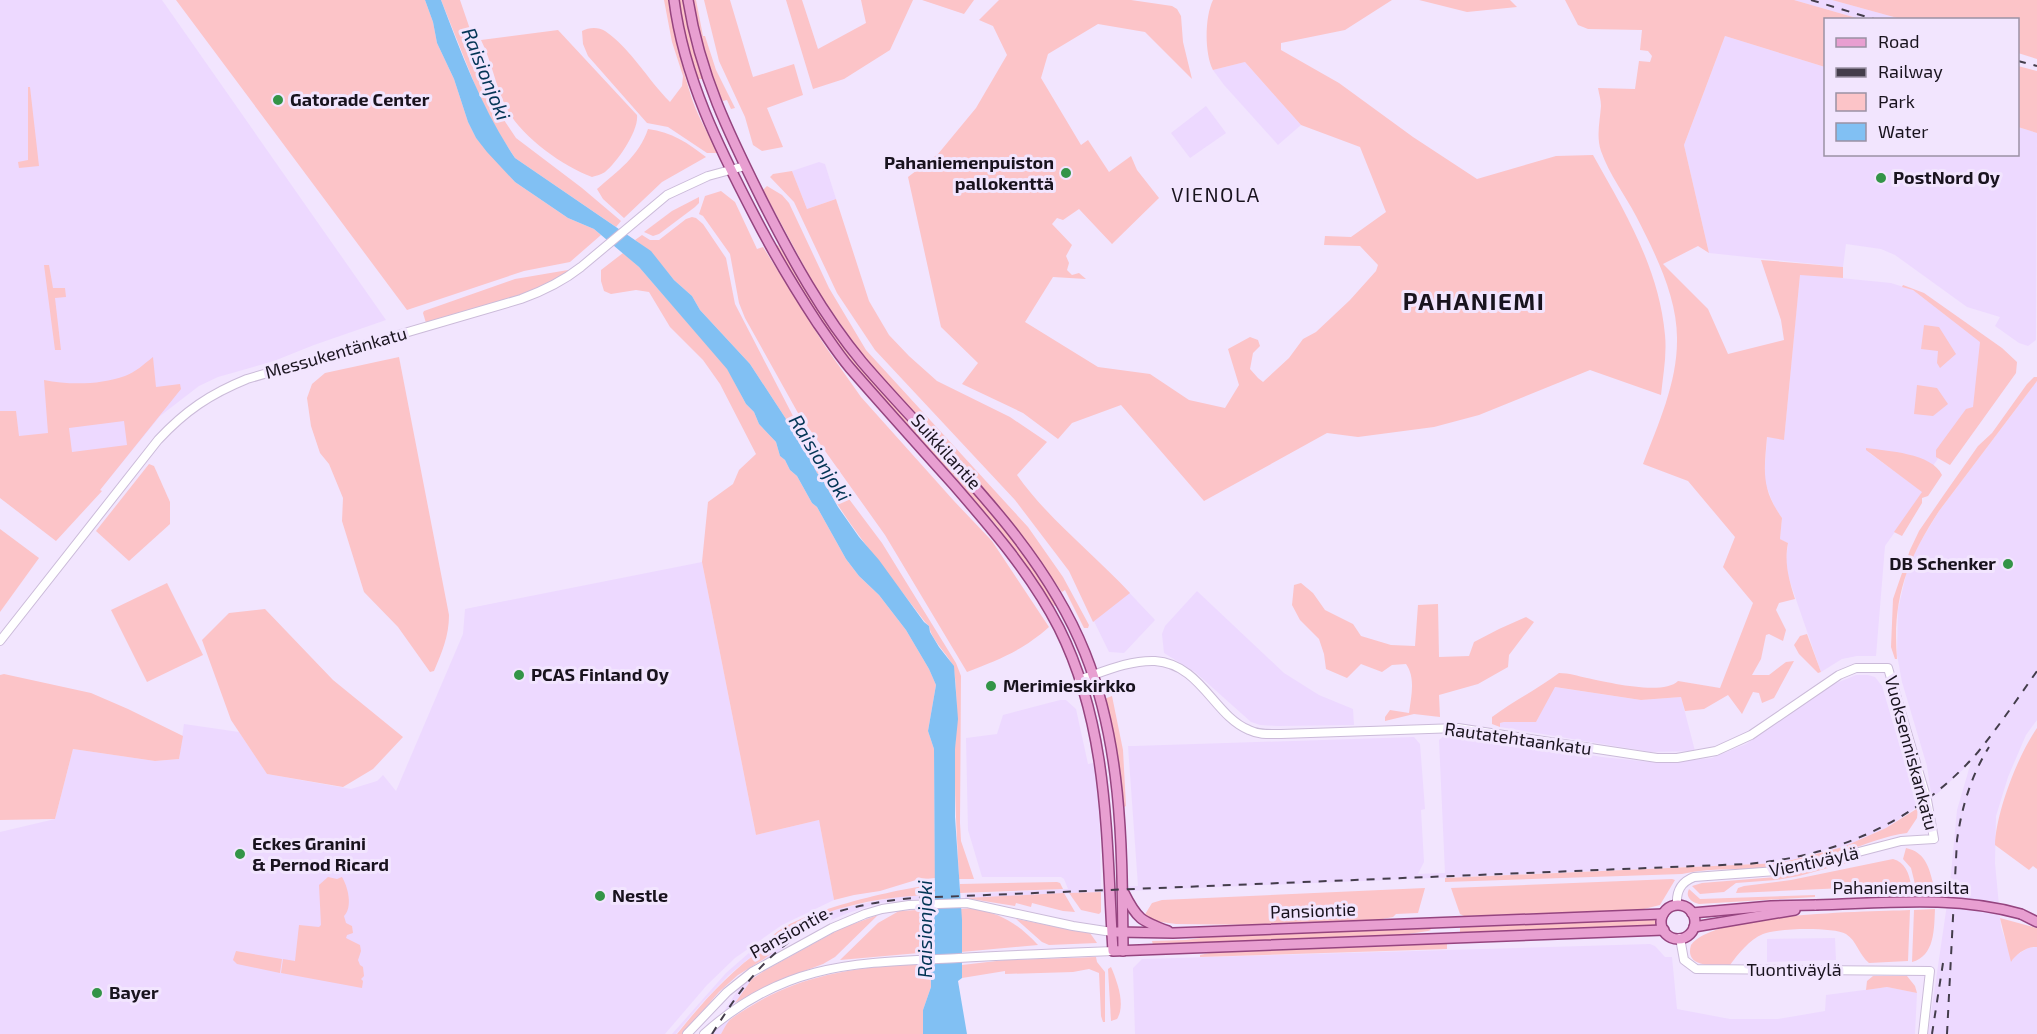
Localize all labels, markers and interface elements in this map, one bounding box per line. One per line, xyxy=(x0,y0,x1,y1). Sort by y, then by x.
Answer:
legend xyxy=(1824,18,2019,156)
water label: Raisionjoki xyxy=(457,24,516,124)
text: Road xyxy=(1878,30,1919,52)
text: Railway xyxy=(1878,60,1943,82)
place label: Gatorade Center xyxy=(290,88,430,110)
text: Park xyxy=(1878,90,1915,112)
marker: Gatorade Center xyxy=(271,93,285,107)
text: Water xyxy=(1878,120,1928,142)
place label: Pahaniemenpuiston pallokenttä xyxy=(884,151,1054,194)
marker: Pahaniemenpuiston pallokenttä xyxy=(1059,166,1073,180)
place label: PostNord Oy xyxy=(1893,166,2001,188)
marker: PostNord Oy xyxy=(1874,171,1888,185)
district label: VIENOLA xyxy=(1171,182,1261,206)
district label: PAHANIEMI xyxy=(1403,286,1545,315)
street label: Messukentänkatu xyxy=(262,321,409,383)
street label: Suikkilantie xyxy=(907,409,986,494)
water label: Raisionjoki xyxy=(785,410,857,505)
place label: DB Schenker xyxy=(1889,552,1996,574)
marker: DB Schenker xyxy=(2001,557,2015,571)
place label: PCAS Finland Oy xyxy=(531,663,670,685)
marker: PCAS Finland Oy xyxy=(512,668,526,682)
street label: Vuoksenniskankatu xyxy=(1881,673,1943,832)
place label: Merimieskirkko xyxy=(1003,674,1136,696)
marker: Merimieskirkko xyxy=(984,679,998,693)
street label: Rautatehtaankatu xyxy=(1443,717,1593,759)
place label: Eckes Granini & Pernod Ricard xyxy=(252,832,389,875)
street label: Vientiväylä xyxy=(1767,841,1861,881)
marker: Eckes Granini & Pernod Ricard xyxy=(233,847,247,861)
street label: Pahaniemensilta xyxy=(1833,876,1969,898)
water label: Raisionjoki xyxy=(912,880,936,978)
place label: Nestle xyxy=(612,884,668,906)
marker: Nestle xyxy=(593,889,607,903)
street label: Pansiontie xyxy=(1270,898,1356,922)
street label: Pansiontie xyxy=(745,902,832,963)
street label: Tuontiväylä xyxy=(1746,958,1842,980)
place label: Bayer xyxy=(109,981,159,1003)
marker: Bayer xyxy=(90,986,104,1000)

